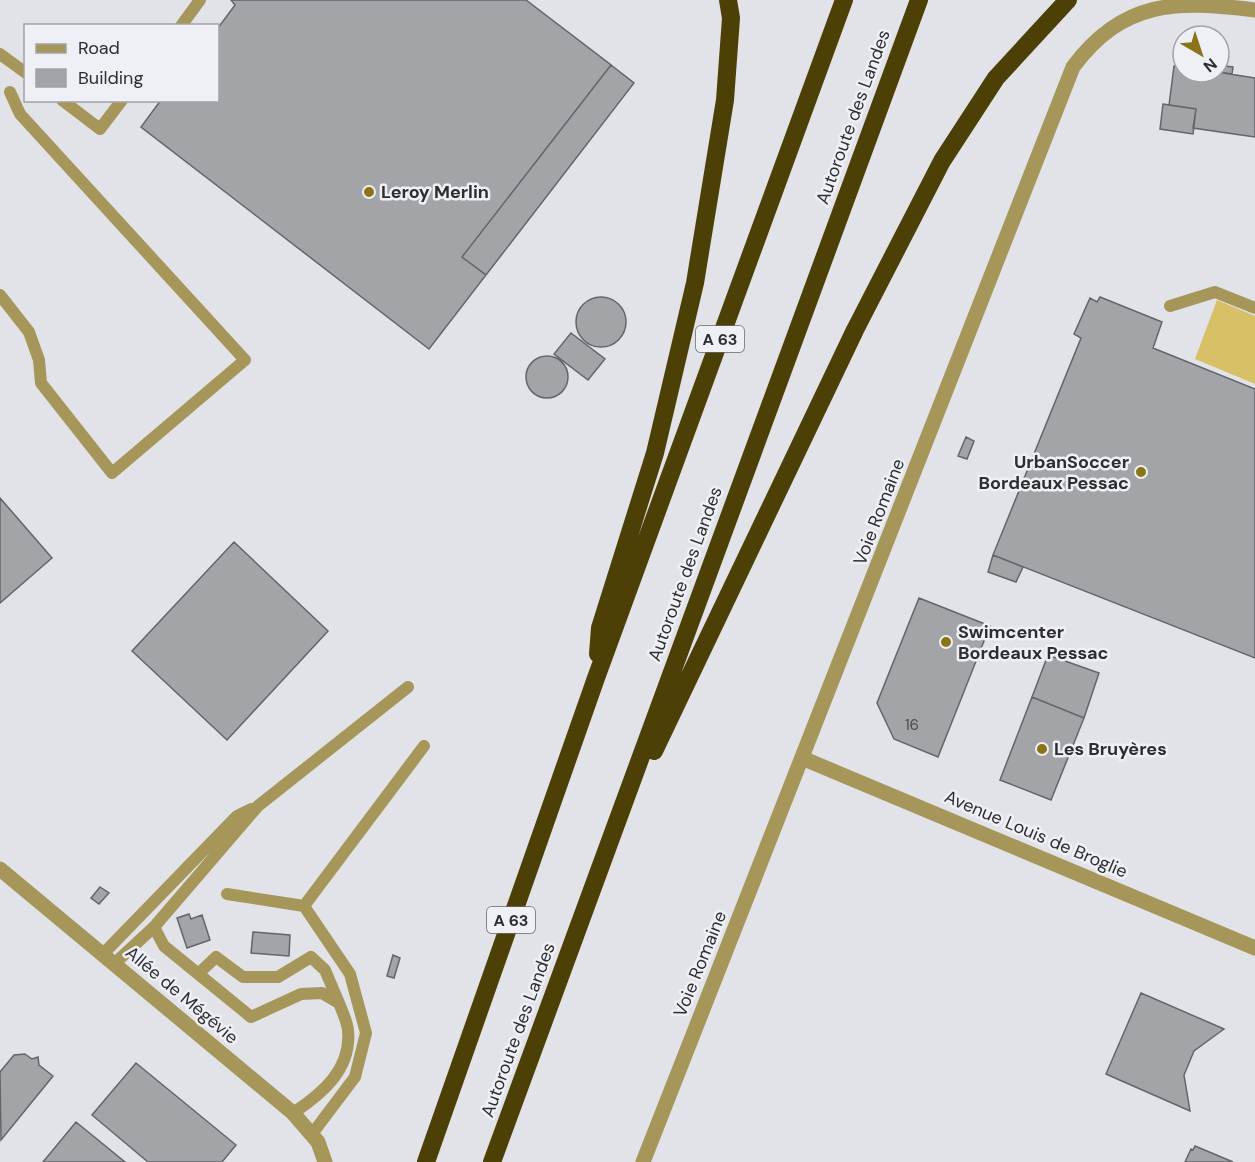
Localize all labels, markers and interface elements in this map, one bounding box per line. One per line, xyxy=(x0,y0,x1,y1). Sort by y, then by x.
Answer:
legend xyxy=(24,24,219,102)
north arrow xyxy=(1171,24,1231,84)
street label: Autoroute des Landes xyxy=(810,26,896,208)
text: Road xyxy=(78,36,120,60)
text: N xyxy=(1199,53,1221,77)
text: Building xyxy=(78,66,143,90)
place label: Leroy Merlin xyxy=(381,180,489,204)
marker: Leroy Merlin xyxy=(362,185,376,199)
road number: A 63 xyxy=(696,326,744,352)
place label: UrbanSoccer Bordeaux Pessac xyxy=(978,450,1129,495)
street label: Voie Romaine xyxy=(848,455,910,569)
marker: UrbanSoccer Bordeaux Pessac xyxy=(1134,465,1148,479)
street label: Autoroute des Landes xyxy=(642,483,728,665)
place label: Swimcenter Bordeaux Pessac xyxy=(958,620,1109,665)
marker: Swimcenter Bordeaux Pessac xyxy=(939,635,953,649)
house number: 16 xyxy=(905,715,919,735)
place label: Les Bruyères xyxy=(1054,737,1167,761)
marker: Les Bruyères xyxy=(1035,742,1049,756)
street label: Avenue Louis de Broglie xyxy=(941,785,1131,883)
road number: A 63 xyxy=(487,907,535,933)
street label: Voie Romaine xyxy=(668,907,732,1021)
street label: Autoroute des Landes xyxy=(475,939,561,1121)
street label: Allée de Mégévie xyxy=(121,941,243,1049)

